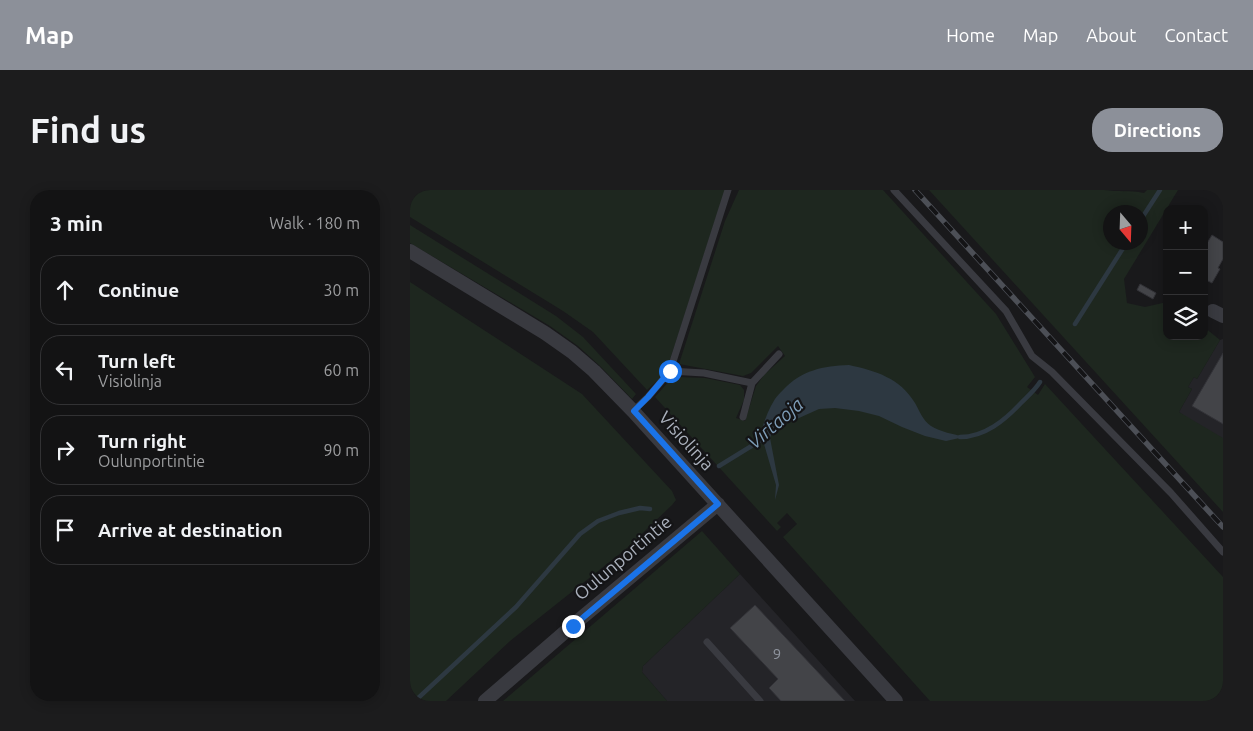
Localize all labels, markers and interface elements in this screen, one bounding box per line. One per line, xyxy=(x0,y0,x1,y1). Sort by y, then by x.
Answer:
text: Map xyxy=(25,22,74,49)
text: Home xyxy=(946,25,995,45)
text: Map xyxy=(1023,25,1058,45)
text: About xyxy=(1086,25,1136,45)
text: Contact xyxy=(1164,25,1228,45)
button: Directions xyxy=(1092,108,1223,152)
text: Find us xyxy=(30,110,146,150)
north arrow xyxy=(1103,205,1148,250)
map controls xyxy=(1163,205,1208,340)
button: + xyxy=(1163,205,1208,250)
text: 3 min xyxy=(50,211,103,235)
text: Walk · 180 m xyxy=(269,214,360,232)
button: − xyxy=(1163,250,1208,295)
icon: ahead xyxy=(51,276,79,304)
text: Continue xyxy=(98,279,179,301)
text: 30 m xyxy=(323,281,359,299)
button: layers xyxy=(1163,295,1208,340)
text: Turn left xyxy=(98,350,176,372)
icon: left xyxy=(51,356,79,384)
route start xyxy=(659,360,682,383)
text: 60 m xyxy=(323,361,359,379)
text: Visiolinja xyxy=(98,372,162,390)
water label: Virtaoja xyxy=(743,393,807,453)
street label: Visiolinja xyxy=(655,407,718,474)
text: Turn right xyxy=(98,430,186,452)
icon: right xyxy=(51,436,79,464)
text: 90 m xyxy=(323,441,359,459)
text: Oulunportintie xyxy=(98,452,205,470)
street label: Oulunportintie xyxy=(570,511,675,604)
icon: arrive xyxy=(51,516,79,544)
text: Arrive at destination xyxy=(98,519,283,541)
route end xyxy=(562,615,585,638)
house number: 9 xyxy=(773,645,781,662)

